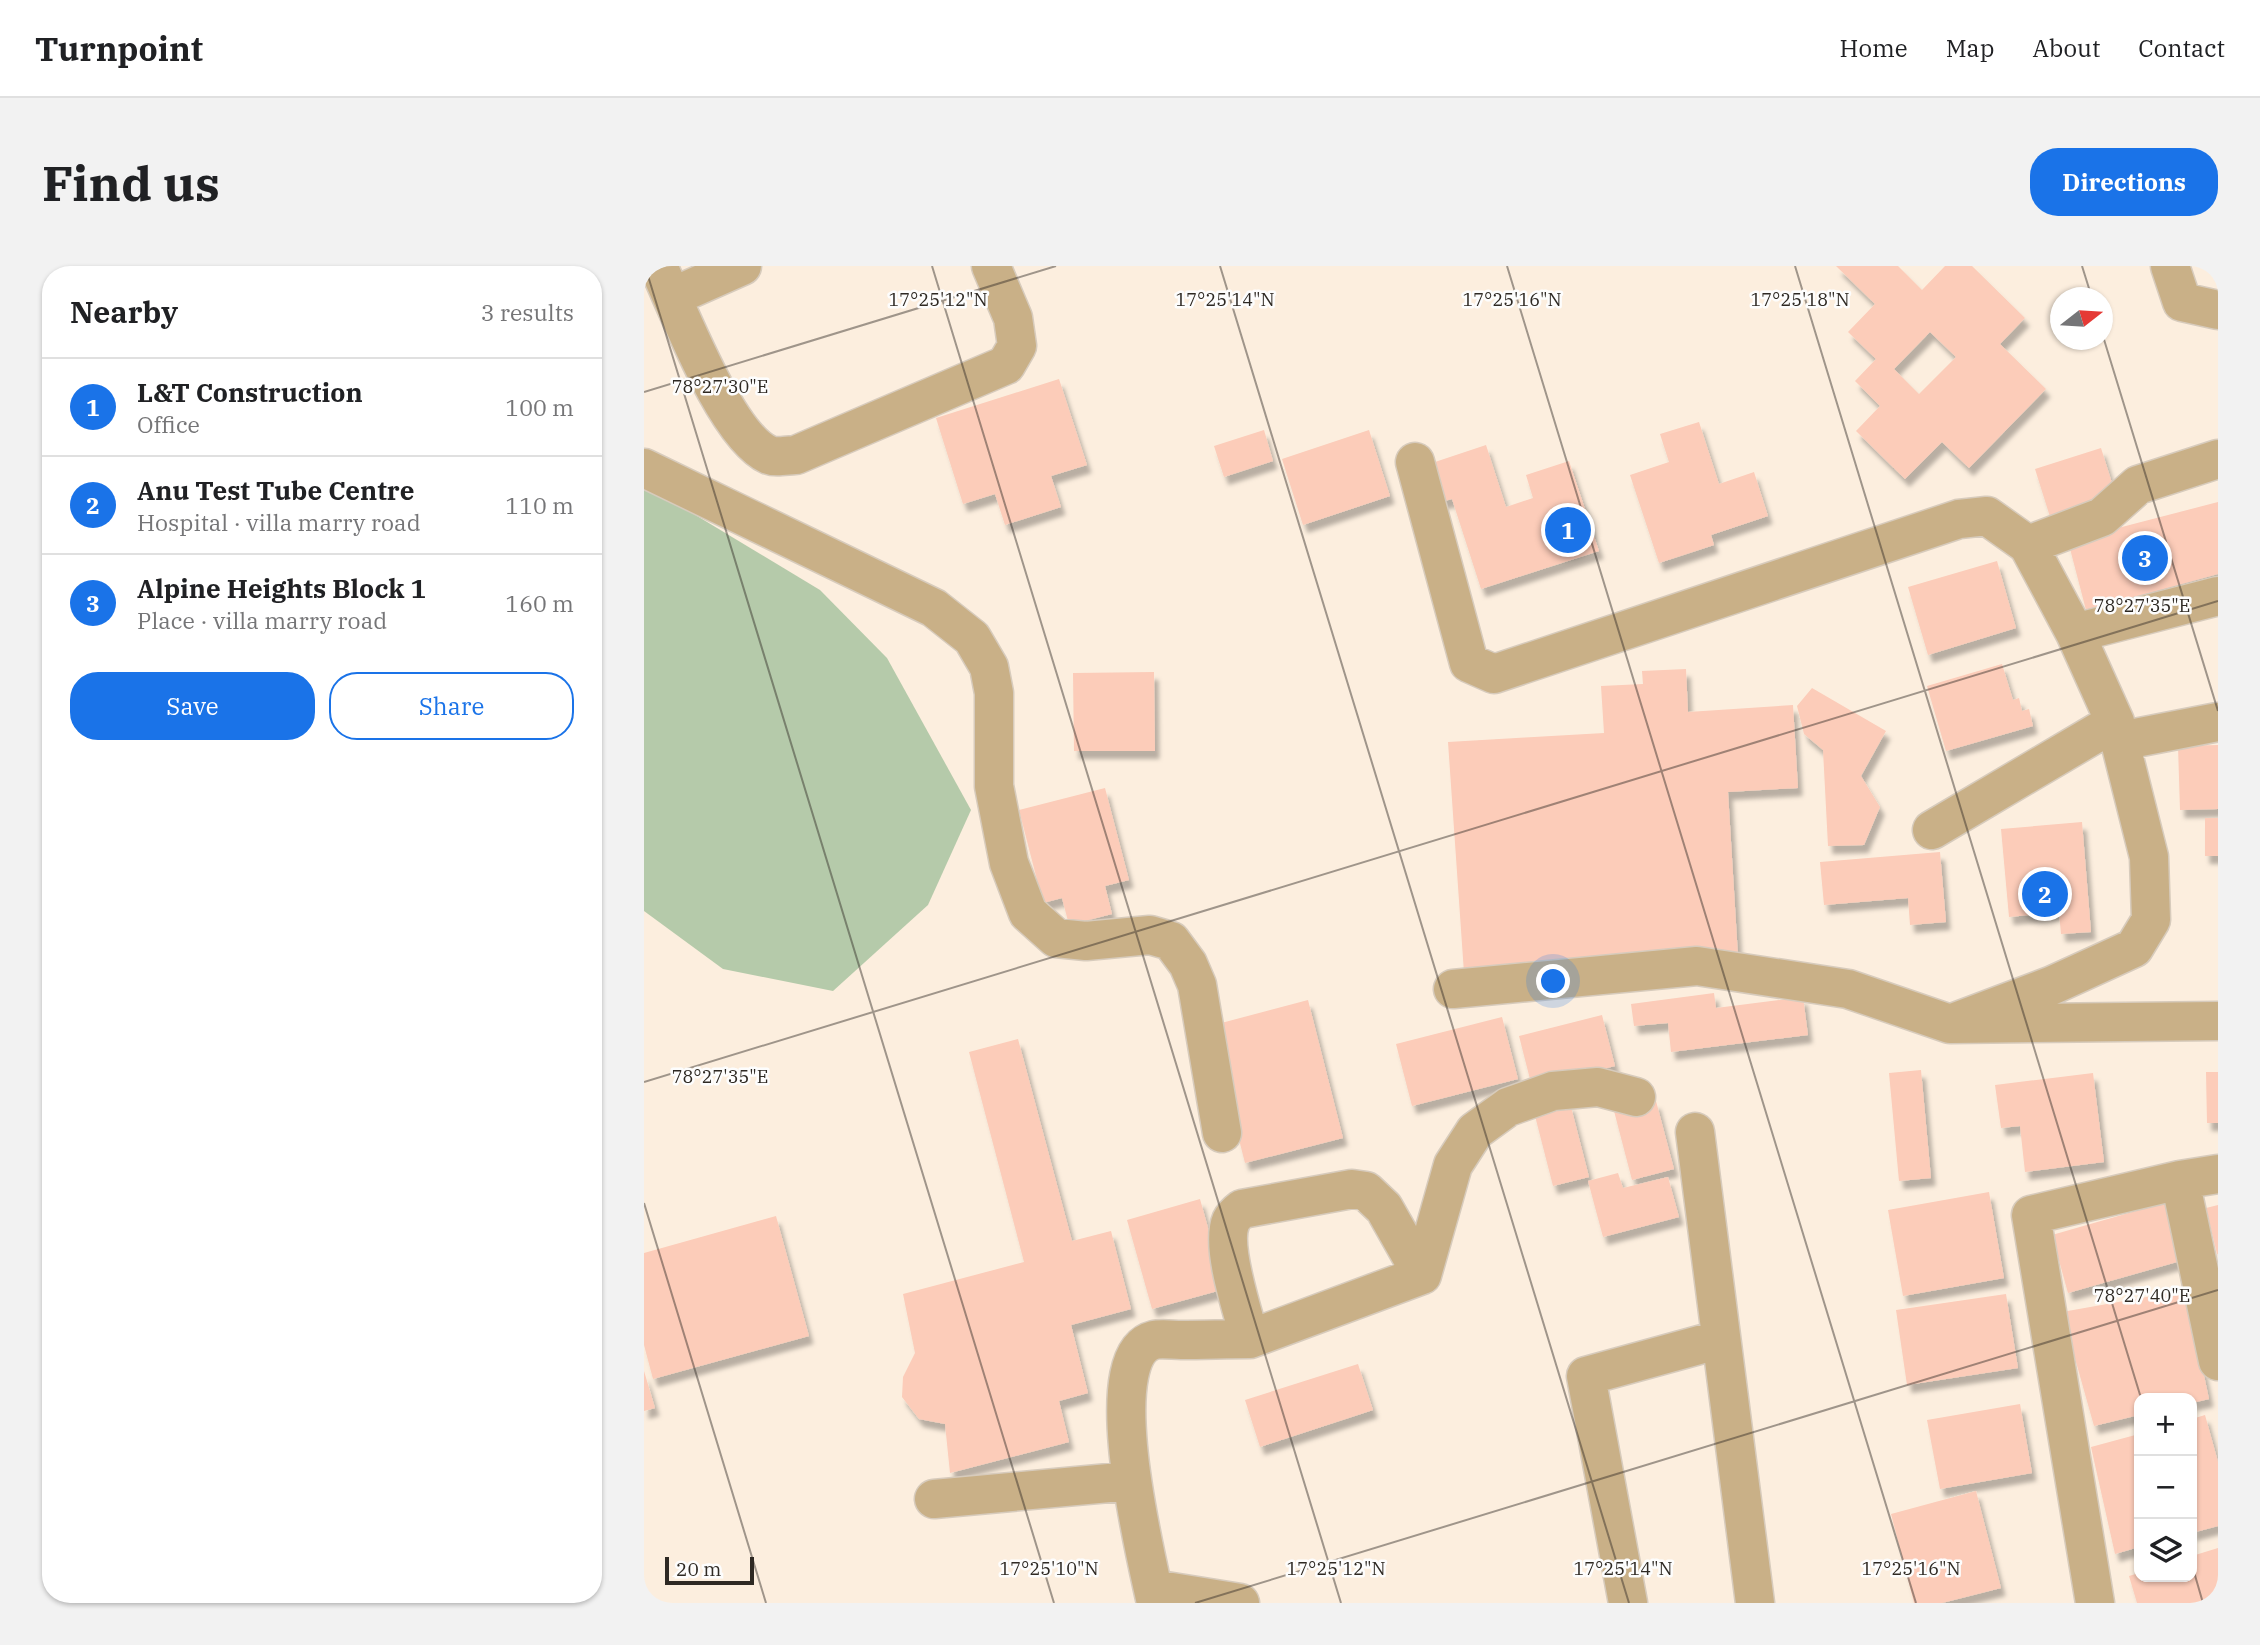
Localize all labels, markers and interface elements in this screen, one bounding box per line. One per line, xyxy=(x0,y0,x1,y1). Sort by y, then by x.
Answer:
text: Turnpoint xyxy=(35,27,203,70)
text: Home xyxy=(1840,32,1908,64)
text: Map xyxy=(1946,32,1994,64)
text: About xyxy=(2032,32,2100,64)
text: Contact xyxy=(2138,32,2225,64)
button: Directions xyxy=(2030,148,2218,216)
text: Find us xyxy=(42,151,220,214)
north arrow xyxy=(2050,287,2113,350)
text: 17°25'12"N xyxy=(889,288,988,311)
text: 17°25'14"N xyxy=(1176,288,1275,311)
text: 17°25'16"N xyxy=(1463,288,1562,311)
text: 17°25'18"N xyxy=(1751,288,1850,311)
text: Nearby xyxy=(70,292,178,331)
text: 3 results xyxy=(481,297,574,327)
text: L&T Construction xyxy=(137,375,363,409)
text: 78°27'30"E xyxy=(672,375,768,398)
text: 1 xyxy=(86,392,100,422)
text: 100 m xyxy=(505,392,574,422)
text: Office xyxy=(137,409,200,439)
text: Anu Test Tube Centre xyxy=(137,473,414,507)
text: 2 xyxy=(86,490,100,520)
text: 110 m xyxy=(505,490,574,520)
pin: 1 xyxy=(1545,504,1591,556)
text: Hospital · villa marry road xyxy=(137,507,421,537)
pin: 3 xyxy=(2122,532,2168,584)
text: Alpine Heights Block 1 xyxy=(137,571,426,605)
text: 3 xyxy=(86,588,100,618)
text: 160 m xyxy=(505,588,574,618)
text: 78°27'35"E xyxy=(2094,594,2190,617)
text: Place · villa marry road xyxy=(137,605,387,635)
button: Save xyxy=(70,672,315,740)
button: Share xyxy=(329,672,574,740)
pin: 2 xyxy=(2022,868,2068,920)
your location xyxy=(1536,964,1570,998)
text: 78°27'35"E xyxy=(672,1065,768,1088)
text: 78°27'40"E xyxy=(2094,1284,2190,1307)
map controls xyxy=(2134,1393,2197,1582)
button: + xyxy=(2134,1393,2197,1456)
button: − xyxy=(2134,1456,2197,1519)
button: layers xyxy=(2134,1519,2197,1582)
scale bar xyxy=(665,1554,754,1586)
text: 20 m xyxy=(676,1557,721,1581)
text: 17°25'10"N xyxy=(1000,1557,1099,1580)
text: 17°25'12"N xyxy=(1287,1557,1386,1580)
text: 17°25'14"N xyxy=(1574,1557,1673,1580)
text: 17°25'16"N xyxy=(1862,1557,1961,1580)

